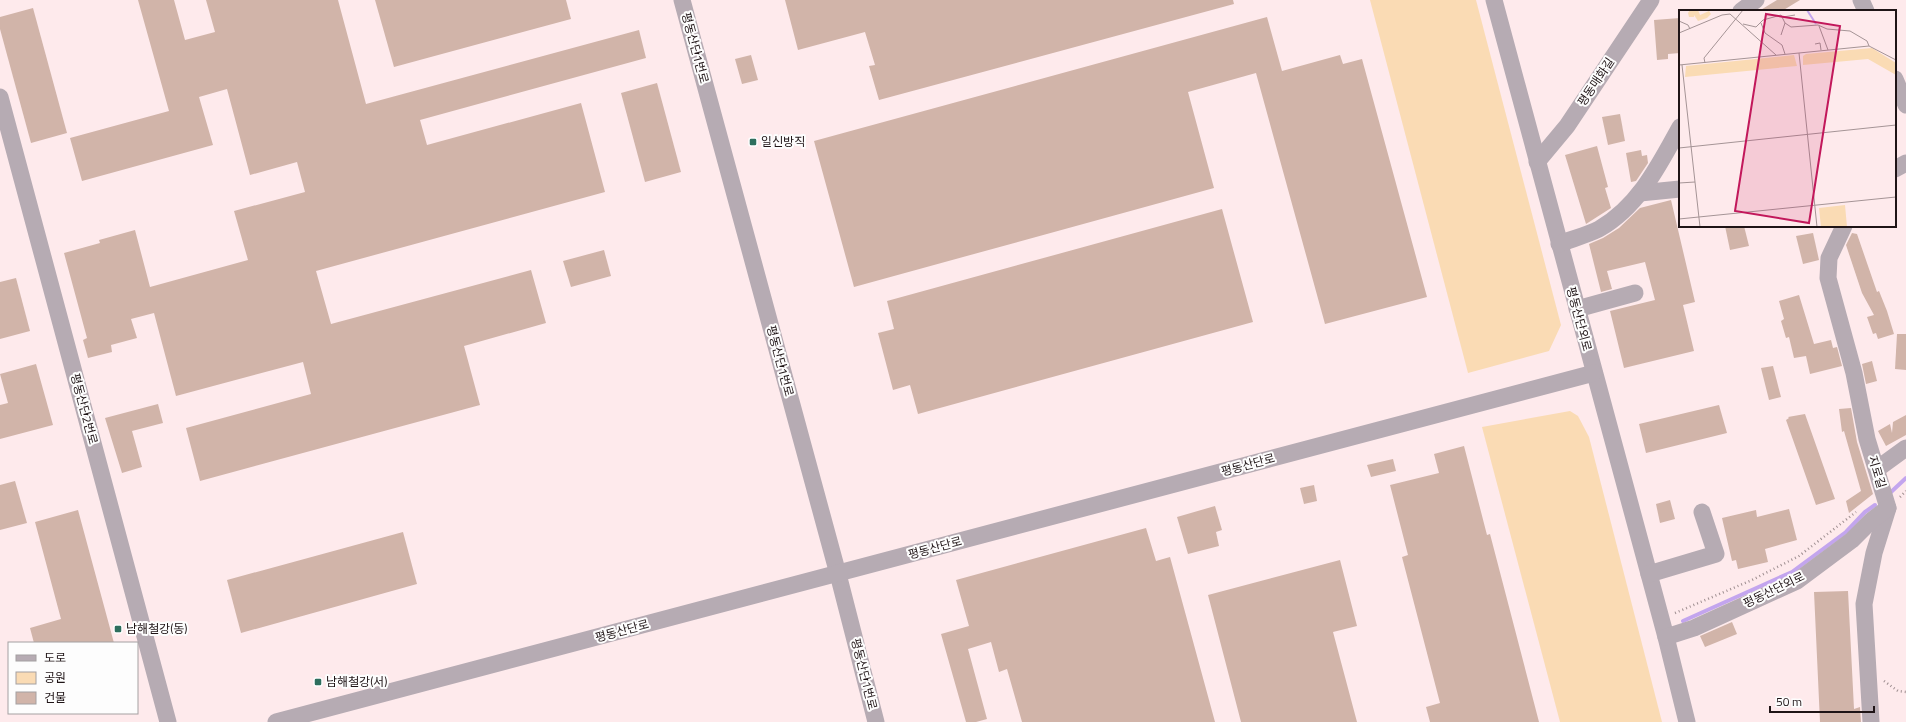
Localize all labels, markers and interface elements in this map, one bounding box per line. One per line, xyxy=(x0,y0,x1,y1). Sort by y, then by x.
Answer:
street label: 평동산단1번로 xyxy=(677,10,714,86)
inset map xyxy=(1679,10,1896,227)
street label: 평동매화길 xyxy=(1572,54,1619,110)
place label: 일신방직 xyxy=(761,132,805,151)
marker: 일신방직 xyxy=(748,137,758,147)
street label: 평동산단외로 xyxy=(1562,284,1597,353)
street label: 평동산단1번로 xyxy=(762,323,799,399)
street label: 평동산단2번로 xyxy=(66,371,103,447)
street label: 평동산단로 xyxy=(1219,448,1277,481)
street label: 지로길 xyxy=(1864,453,1891,490)
street label: 평동산단로 xyxy=(906,531,964,564)
street label: 평동산단외로 xyxy=(1740,566,1808,613)
street label: 평동산단로 xyxy=(593,614,651,647)
place label: 남해철강(동) xyxy=(126,619,188,638)
marker: 남해철강(동) xyxy=(113,624,123,634)
street label: 평동산단1번로 xyxy=(846,636,883,712)
legend xyxy=(8,642,138,714)
text: 도로 xyxy=(44,648,66,667)
text: 공원 xyxy=(44,668,66,687)
place label: 남해철강(서) xyxy=(326,672,388,691)
marker: 남해철강(서) xyxy=(313,677,323,687)
text: 건물 xyxy=(44,688,66,707)
scale bar xyxy=(1770,688,1874,714)
text: 50 m xyxy=(1776,692,1802,711)

